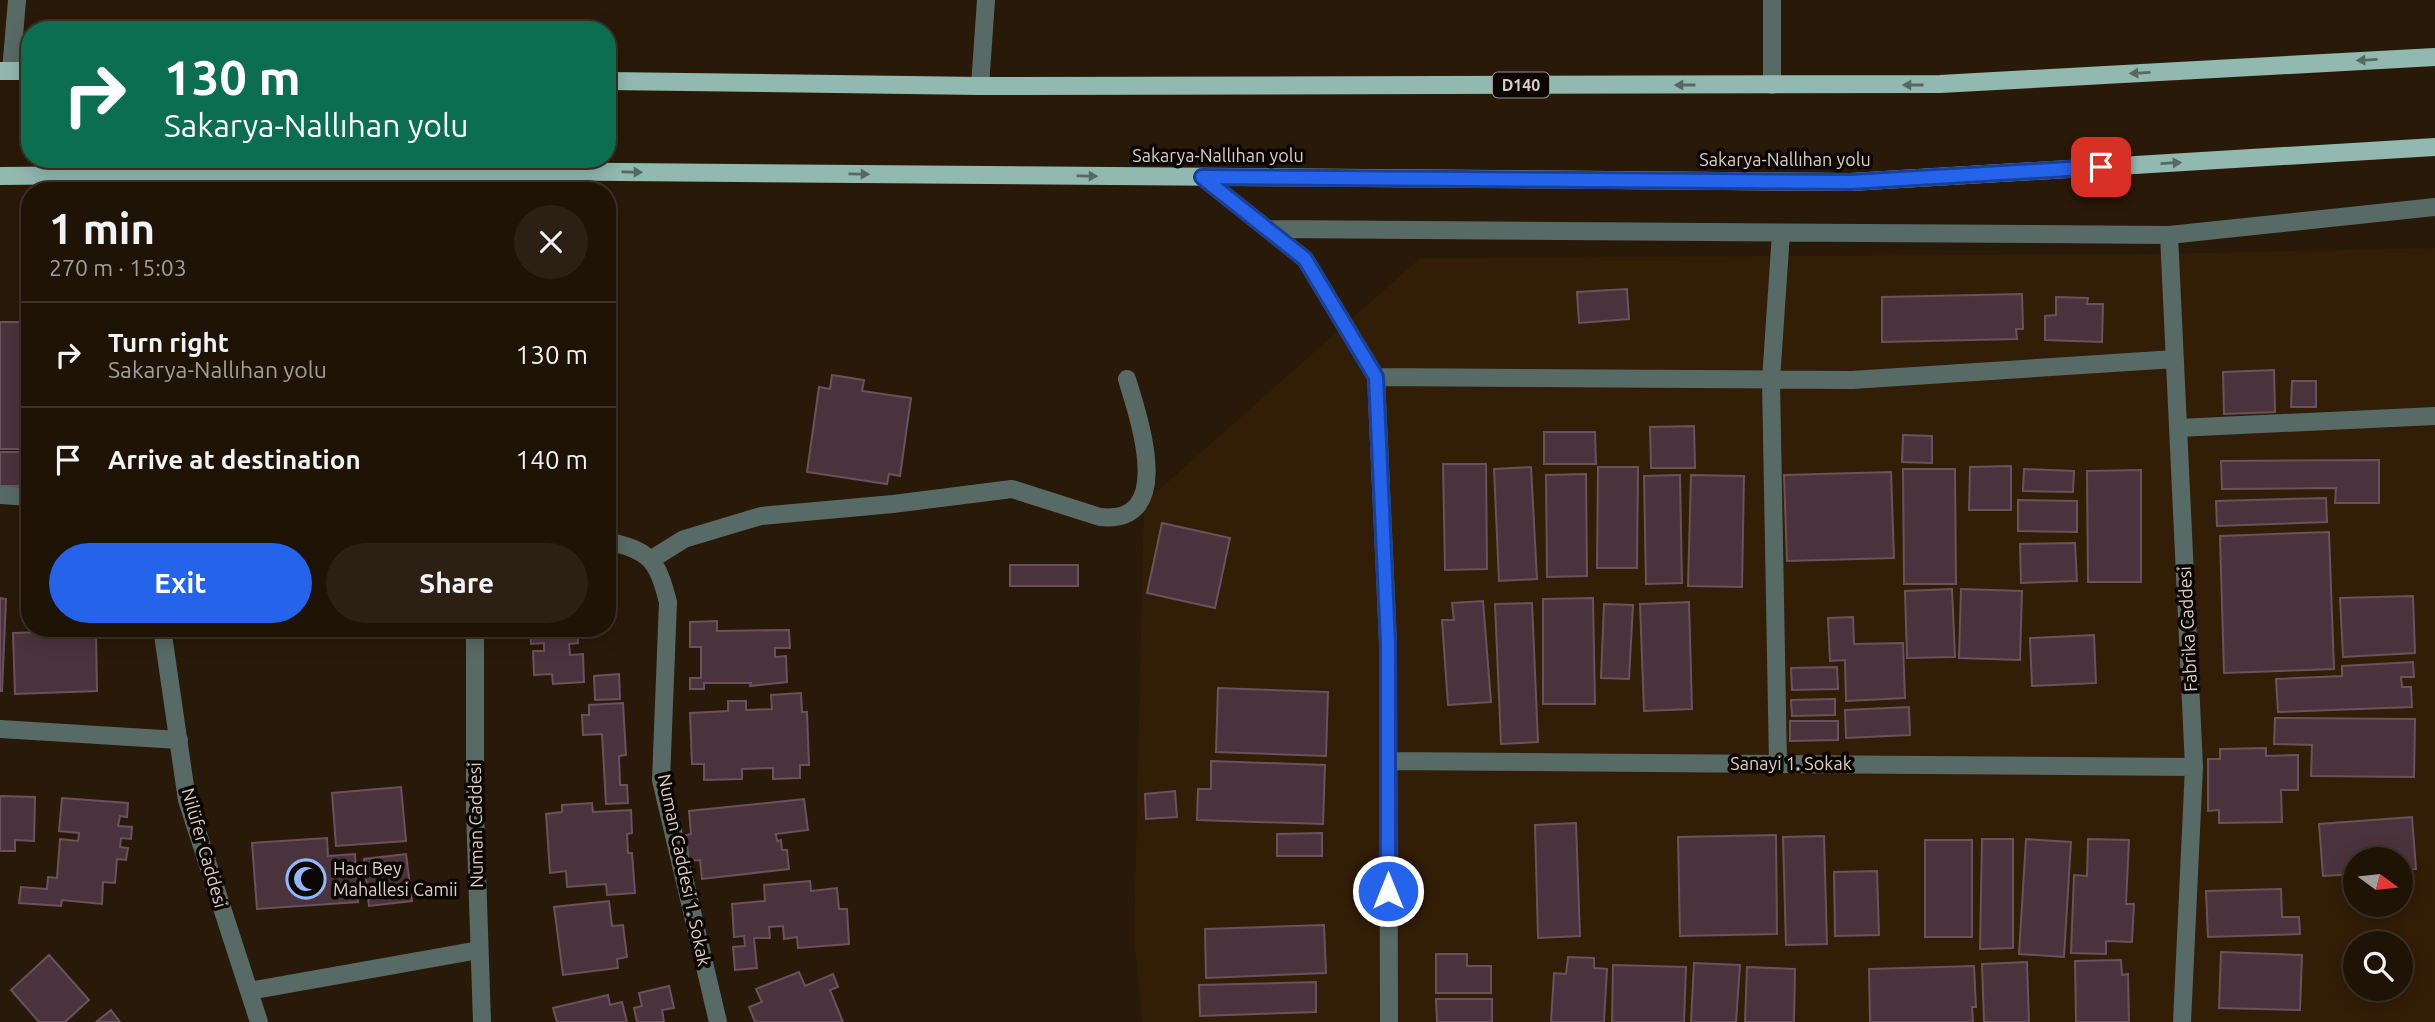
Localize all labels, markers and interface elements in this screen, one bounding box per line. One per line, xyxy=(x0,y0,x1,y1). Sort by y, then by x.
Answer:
icon: right xyxy=(49,49,140,140)
text: 130 m xyxy=(164,49,301,104)
one-way arrow xyxy=(2356,55,2378,66)
one-way arrow xyxy=(2128,68,2150,79)
road number: D140 xyxy=(1493,72,1549,97)
one-way arrow xyxy=(1674,79,1696,91)
one-way arrow xyxy=(1901,79,1923,90)
text: Sakarya-Nallıhan yolu xyxy=(164,107,469,143)
pin xyxy=(2071,137,2131,197)
street label: Sakarya-Nallıhan yolu xyxy=(1132,145,1304,165)
icon: arrive xyxy=(2082,148,2120,186)
street label: Sakarya-Nallıhan yolu xyxy=(1699,149,1871,169)
one-way arrow xyxy=(2160,157,2182,168)
one-way arrow xyxy=(621,166,643,178)
one-way arrow xyxy=(848,168,870,180)
one-way arrow xyxy=(1076,170,1098,182)
text: 1 min xyxy=(49,205,155,252)
button: close xyxy=(514,205,588,279)
text: 270 m · 15:03 xyxy=(49,255,187,280)
text: Turn right xyxy=(108,328,229,357)
icon: right xyxy=(49,336,87,374)
text: 130 m xyxy=(516,340,588,369)
text: Sakarya-Nallıhan yolu xyxy=(108,357,327,382)
icon: arrive xyxy=(49,441,87,479)
text: Arrive at destination xyxy=(108,445,361,474)
text: 140 m xyxy=(516,445,588,474)
button: Exit xyxy=(49,543,312,623)
button: Share xyxy=(326,543,588,623)
street label: Fabrika Caddesi xyxy=(2174,566,2200,692)
street label: Sanayi 1. Sokak xyxy=(1730,753,1852,773)
street label: Numan Caddesi xyxy=(464,762,486,888)
street label: Numan Caddesi 1. Sokak xyxy=(655,772,715,968)
street label: Nilüfer Caddesi xyxy=(178,786,232,910)
north arrow xyxy=(2343,847,2413,917)
map controls xyxy=(2343,847,2413,1001)
position arrow xyxy=(1351,854,1425,928)
mosque icon: Hacı Bey Mahallesi Camii xyxy=(285,858,327,900)
place label: Hacı Bey Mahallesi Camii xyxy=(333,858,458,899)
button: search xyxy=(2343,931,2413,1001)

